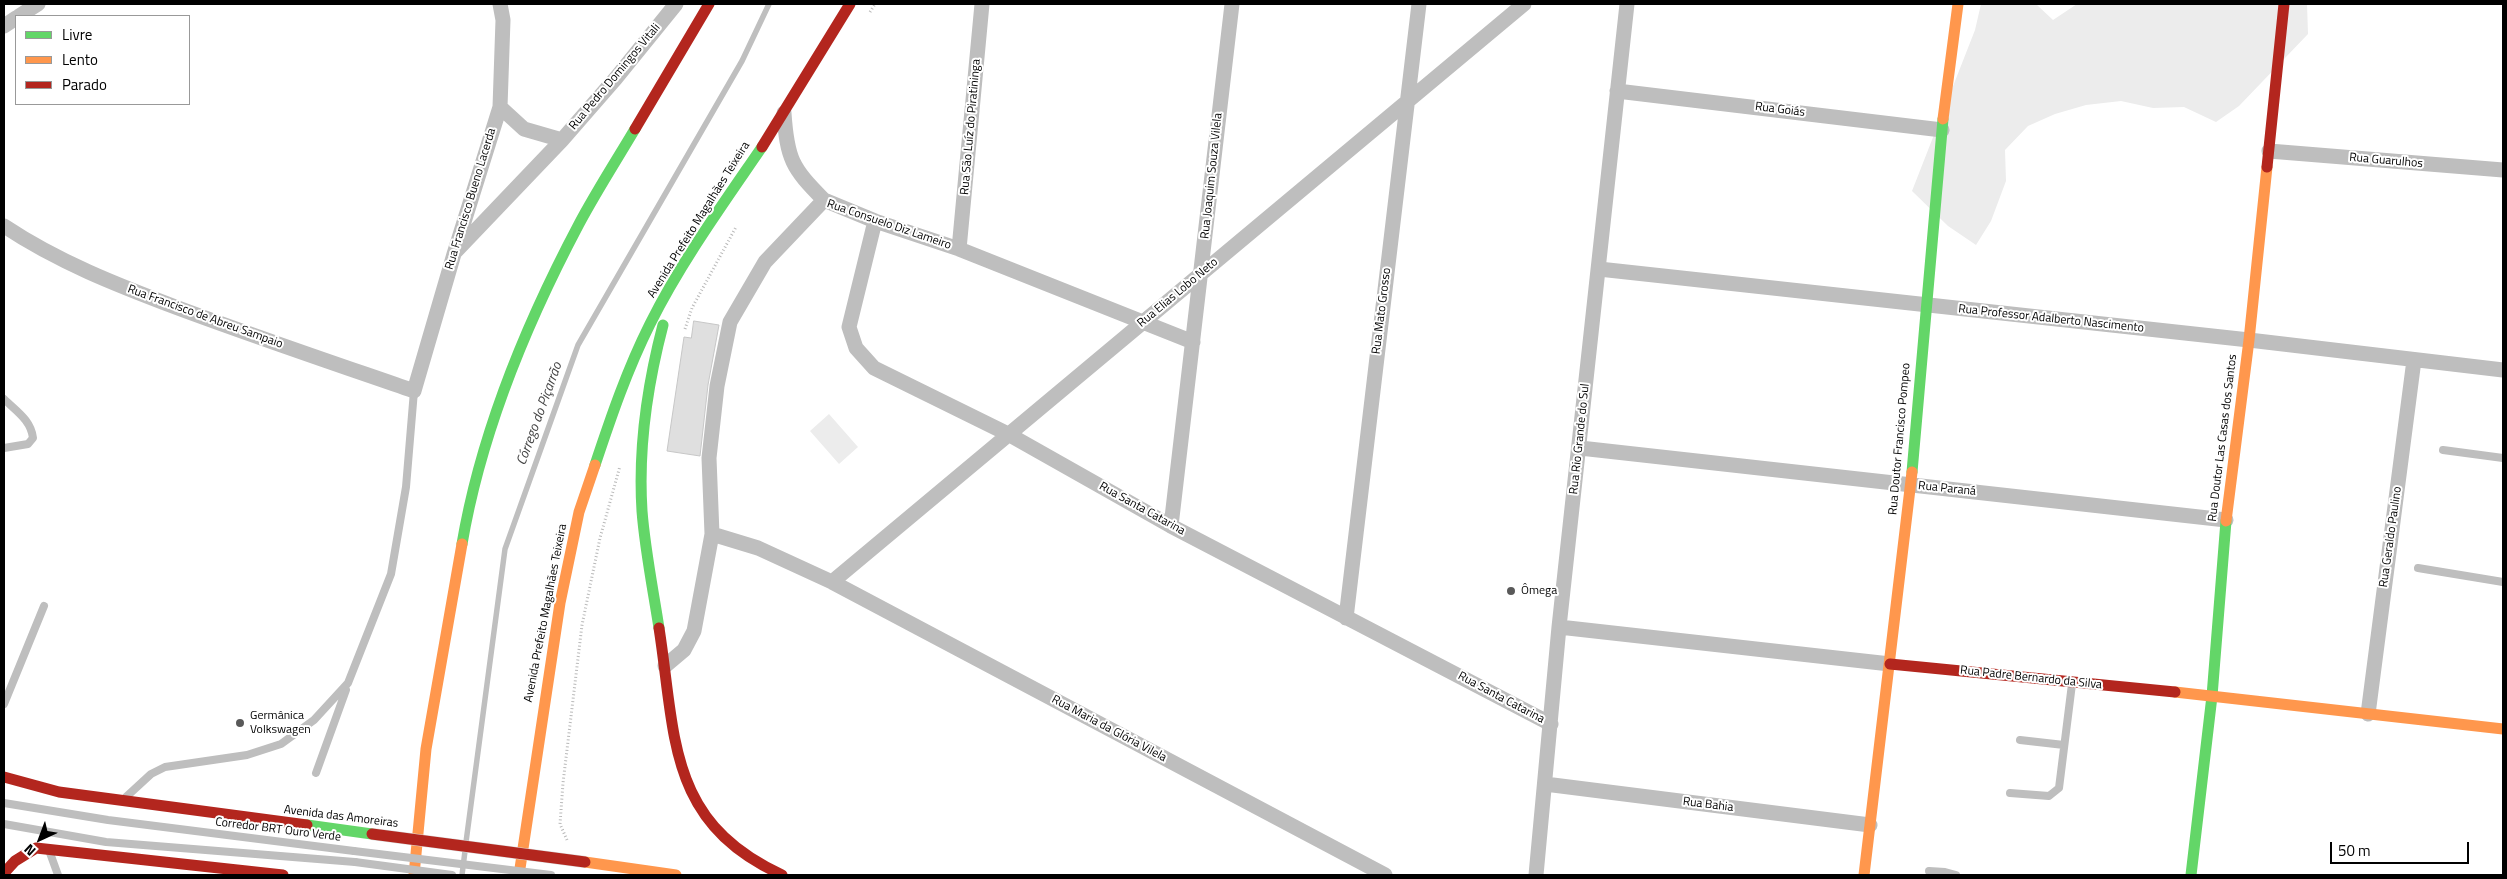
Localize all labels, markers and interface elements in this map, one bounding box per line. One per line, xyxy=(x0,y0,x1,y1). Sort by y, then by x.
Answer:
legend xyxy=(15,15,190,105)
street label: Rua Pedro Domingos Vitali xyxy=(566,21,664,133)
text: Livre xyxy=(62,23,92,46)
text: Lento xyxy=(62,48,98,71)
street label: Rua São Luíz do Piratininga xyxy=(958,58,984,196)
text: Parado xyxy=(62,73,107,96)
street label: Rua Goiás xyxy=(1754,100,1806,120)
street label: Rua Joaquim Souza Vilela xyxy=(1198,112,1226,240)
street label: Rua Francisco Bueno Lacerda xyxy=(443,127,499,271)
street label: Avenida Prefeito Magalhães Teixeira xyxy=(645,139,753,301)
street label: Rua Guarulhos xyxy=(2349,151,2423,171)
street label: Rua Consuelo Diz Lameiro xyxy=(825,197,953,253)
street label: Rua Elias Lobo Neto xyxy=(1135,255,1221,331)
street label: Rua Mato Grosso xyxy=(1370,267,1394,355)
street label: Rua Francisco de Abreu Sampaio xyxy=(125,282,285,352)
street label: Rua Professor Adalberto Nascimento xyxy=(1957,302,2145,336)
street label: Rua Doutor Las Casas dos Santos xyxy=(2206,354,2240,522)
water label: Córrego do Piçarrão xyxy=(514,360,566,468)
street label: Rua Doutor Francisco Pompeo xyxy=(1886,362,1914,516)
street label: Rua Rio Grande do Sul xyxy=(1567,383,1593,495)
street label: Rua Santa Catarina xyxy=(1096,479,1188,539)
street label: Rua Paraná xyxy=(1917,479,1977,499)
street label: Rua Geraldo Paulino xyxy=(2377,486,2405,588)
street label: Avenida Prefeito Magalhães Teixeira xyxy=(522,523,570,703)
place label: Ômega xyxy=(1521,584,1557,598)
marker: Ômega xyxy=(1505,585,1517,597)
street label: Rua Padre Bernardo da Silva xyxy=(1959,663,2103,693)
street label: Rua Santa Catarina xyxy=(1455,669,1547,727)
street label: Rua Maria da Glória Vilela xyxy=(1049,693,1169,765)
place label: Germânica Volkswagen xyxy=(250,709,311,737)
marker: Germânica Volkswagen xyxy=(234,717,246,729)
street label: Rua Bahia xyxy=(1682,795,1734,815)
street label: Avenida das Amoreiras xyxy=(283,803,399,831)
north arrow xyxy=(15,814,65,864)
street label: Corredor BRT Ouro Verde xyxy=(214,815,342,845)
scale bar xyxy=(2332,832,2471,864)
text: N xyxy=(19,839,40,861)
text: 50 m xyxy=(2338,839,2371,862)

